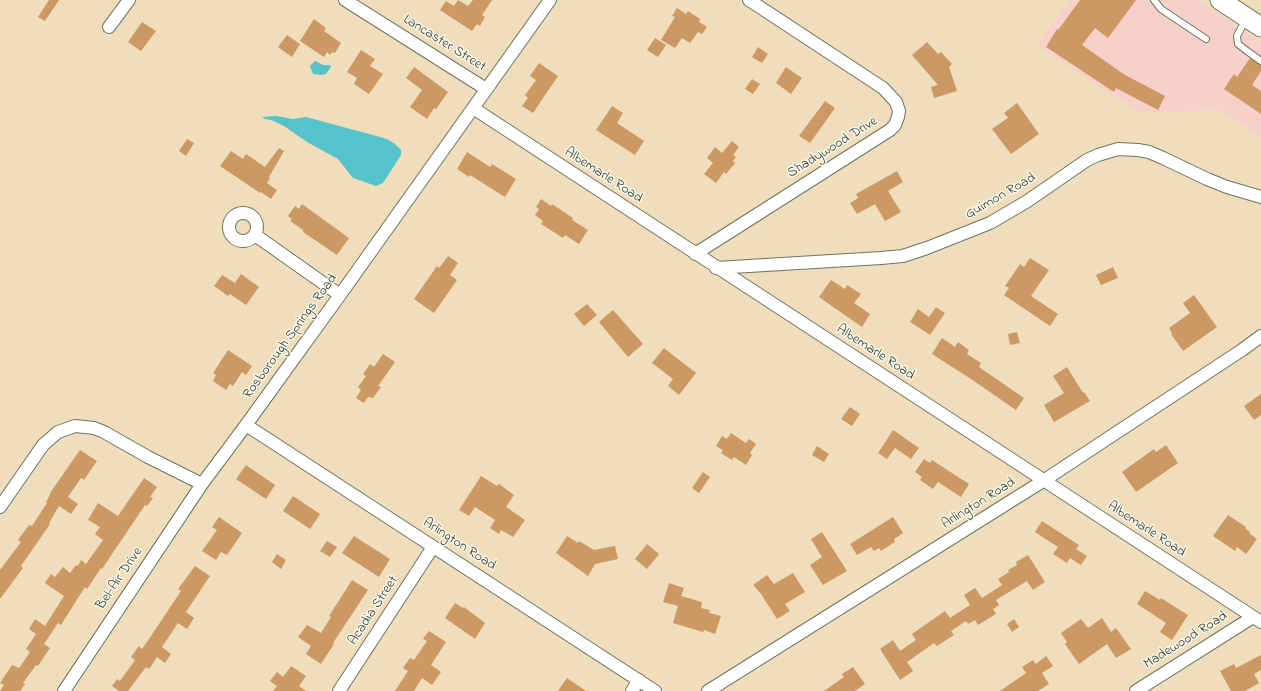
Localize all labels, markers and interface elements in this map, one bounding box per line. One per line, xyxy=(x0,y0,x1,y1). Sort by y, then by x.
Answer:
street label: Lancaster Street xyxy=(399,12,489,76)
street label: Shadywood Drive xyxy=(785,114,881,182)
street label: Albemarle Road xyxy=(561,144,645,208)
street label: Guimon Road xyxy=(963,170,1039,224)
street label: Rosborough Springs Road xyxy=(240,271,342,403)
street label: Albemarle Road xyxy=(833,321,917,385)
street label: Arlington Road xyxy=(939,475,1019,533)
street label: Albemarle Road xyxy=(1104,498,1188,562)
street label: Arlington Road xyxy=(419,515,499,575)
street label: Bel-Air Drive xyxy=(93,545,147,613)
street label: Acadia Street xyxy=(345,573,403,649)
street label: Madewood Road xyxy=(1141,609,1231,673)

